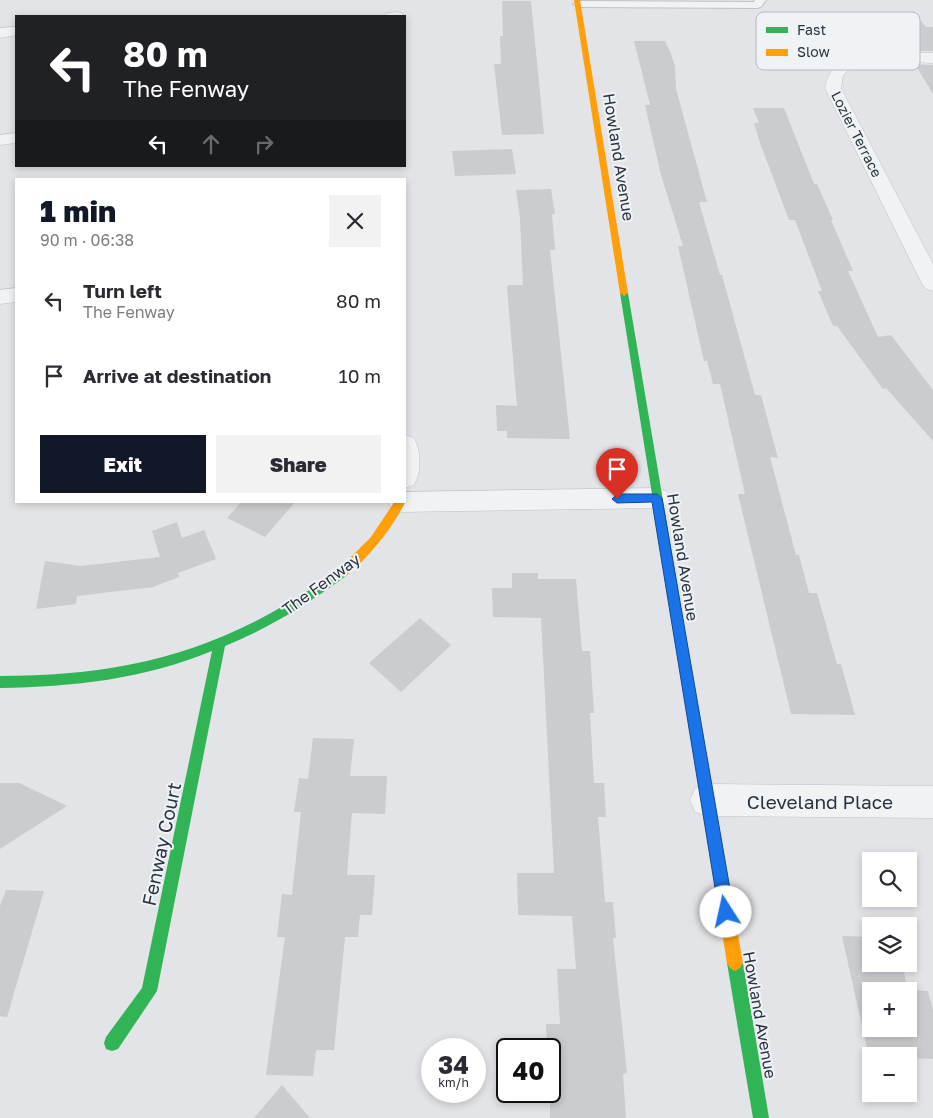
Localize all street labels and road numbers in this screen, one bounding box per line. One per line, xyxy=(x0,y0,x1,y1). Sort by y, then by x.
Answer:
street label: Lozier Terrace xyxy=(828,88,886,180)
street label: Howland Avenue xyxy=(599,92,639,222)
street label: Howland Avenue xyxy=(663,492,703,622)
street label: The Fenway xyxy=(278,549,364,619)
street label: Fenway Court xyxy=(137,780,185,908)
street label: Cleveland Place xyxy=(747,790,893,813)
street label: Howland Avenue xyxy=(739,950,781,1080)

